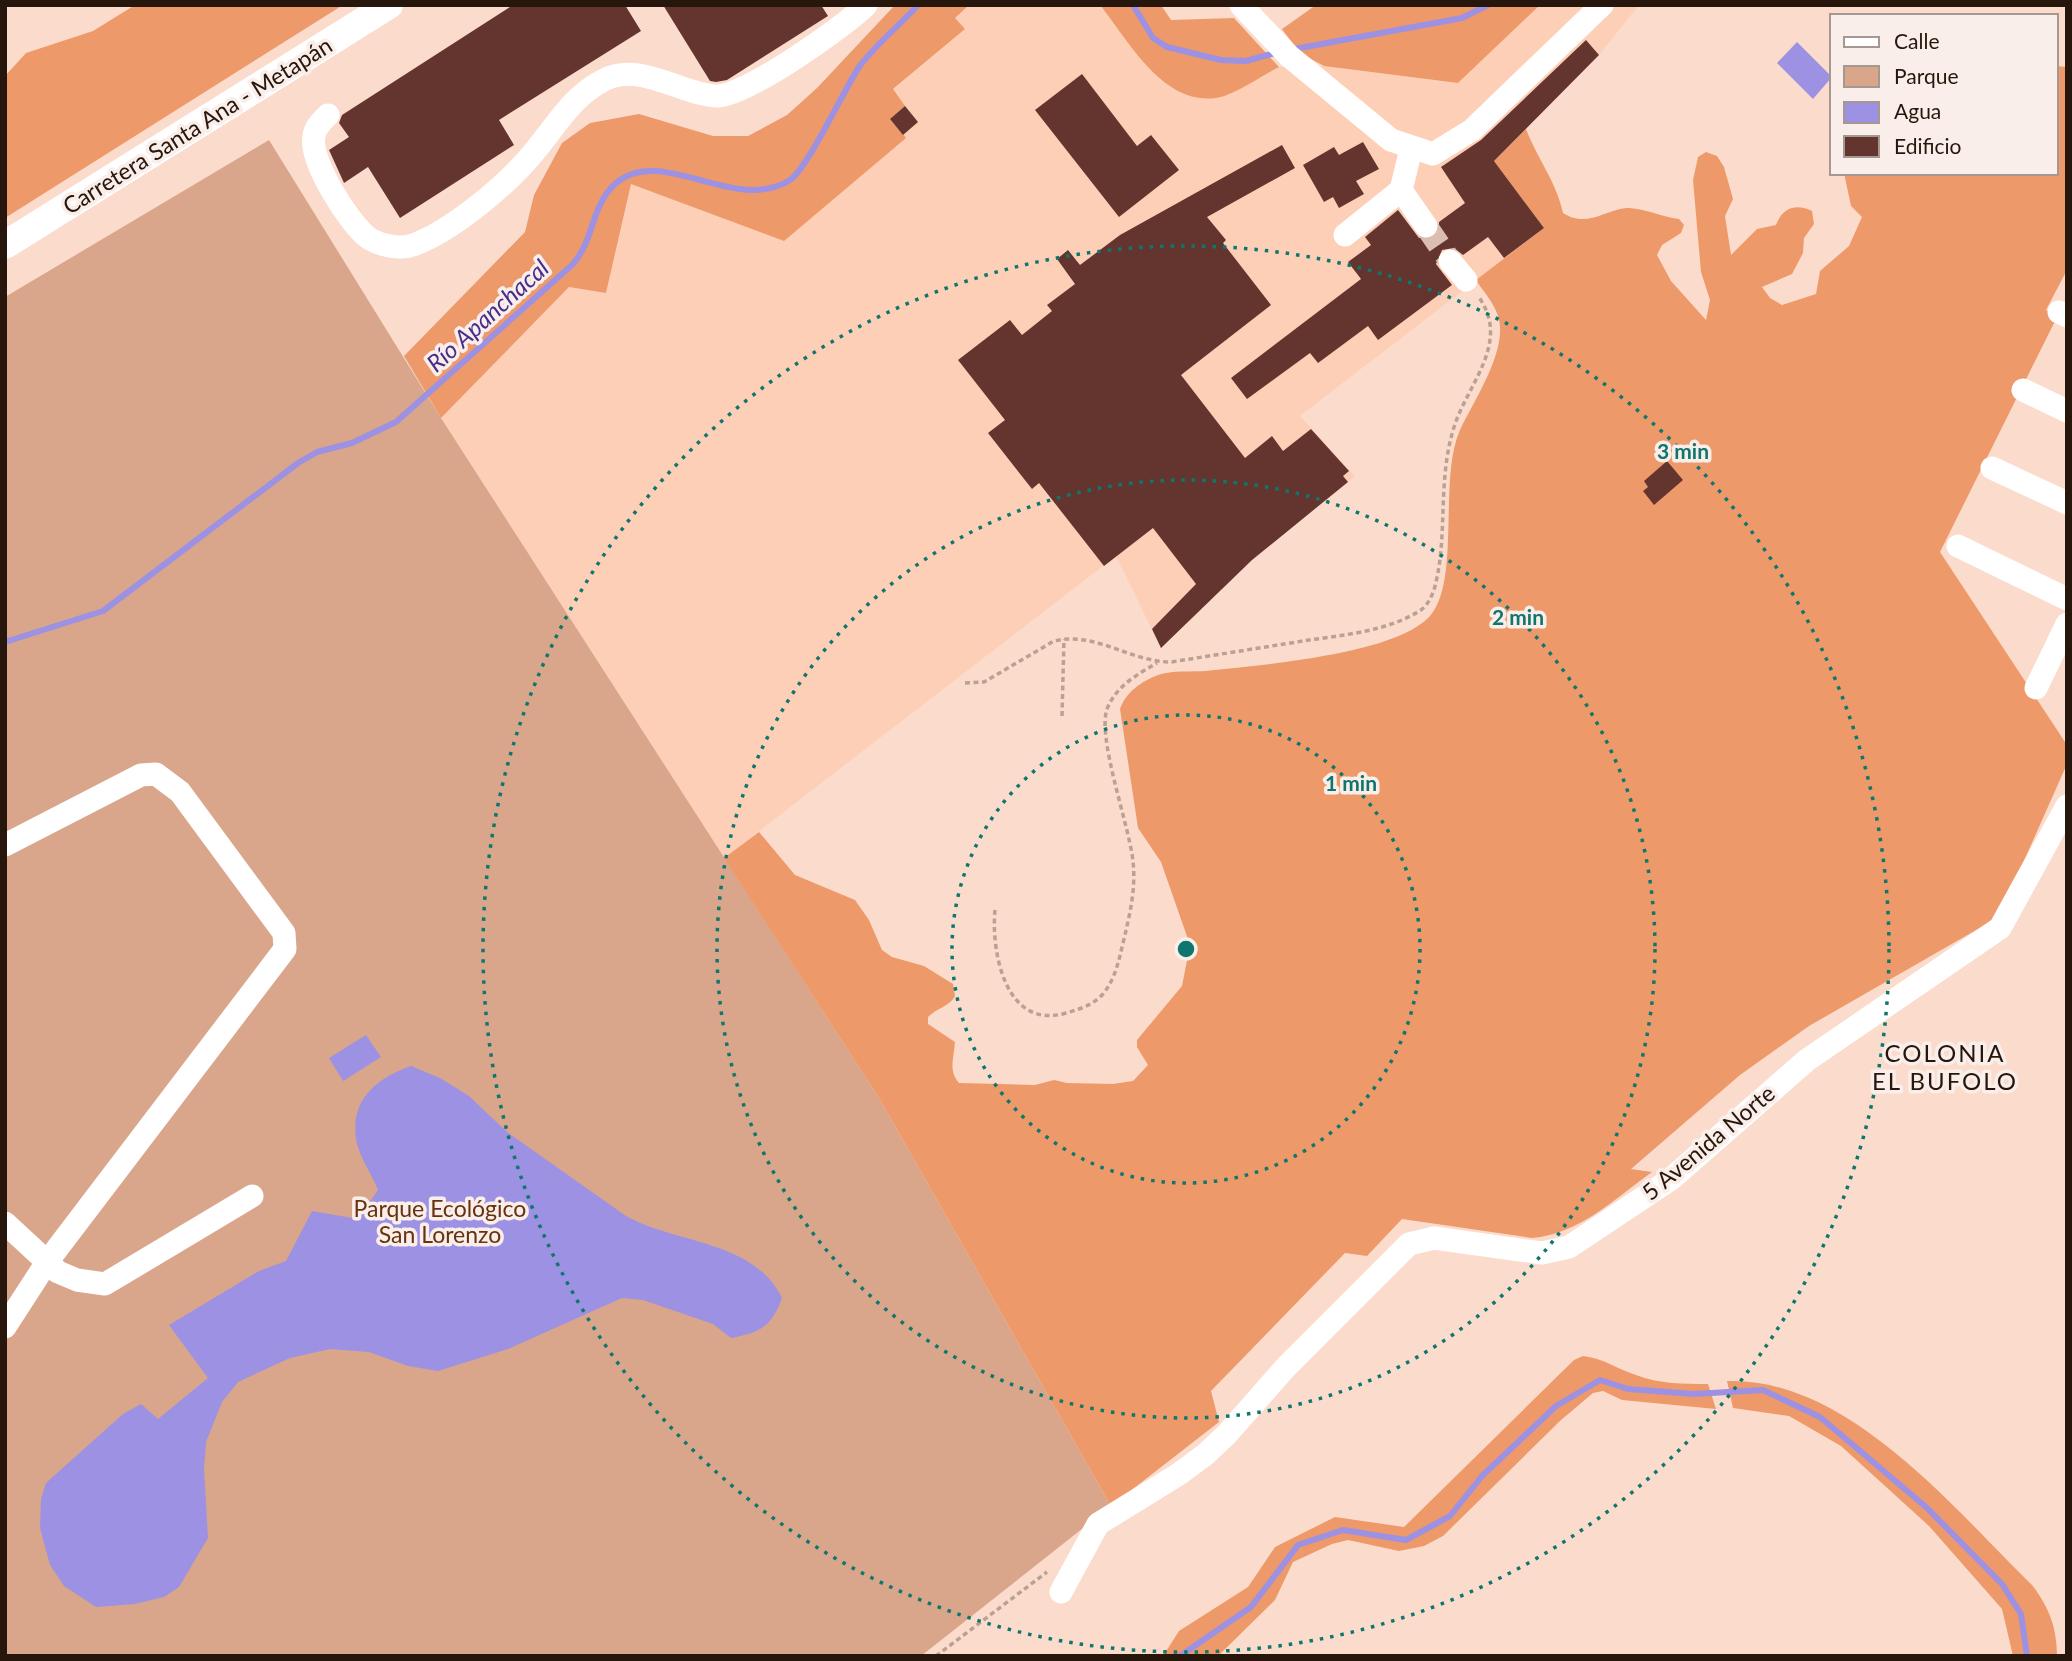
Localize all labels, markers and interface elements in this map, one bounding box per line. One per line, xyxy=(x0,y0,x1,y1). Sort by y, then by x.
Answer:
legend xyxy=(1830,14,2058,175)
text: Calle xyxy=(1894,28,1939,53)
street label: Carretera Santa Ana - Metapán xyxy=(57,30,337,220)
text: Parque xyxy=(1894,63,1959,88)
text: Agua xyxy=(1894,98,1941,123)
text: Edificio xyxy=(1894,133,1962,158)
water label: Río Apanchacal xyxy=(420,252,554,377)
text: 3 min xyxy=(1657,438,1709,463)
text: 2 min xyxy=(1492,604,1544,629)
text: 1 min xyxy=(1325,770,1377,795)
centre of rings xyxy=(1174,937,1198,961)
district label: COLONIA EL BUFOLO xyxy=(1872,1038,2018,1095)
street label: 5 Avenida Norte xyxy=(1636,1078,1780,1206)
park label: Parque Ecológico San Lorenzo xyxy=(354,1194,526,1248)

